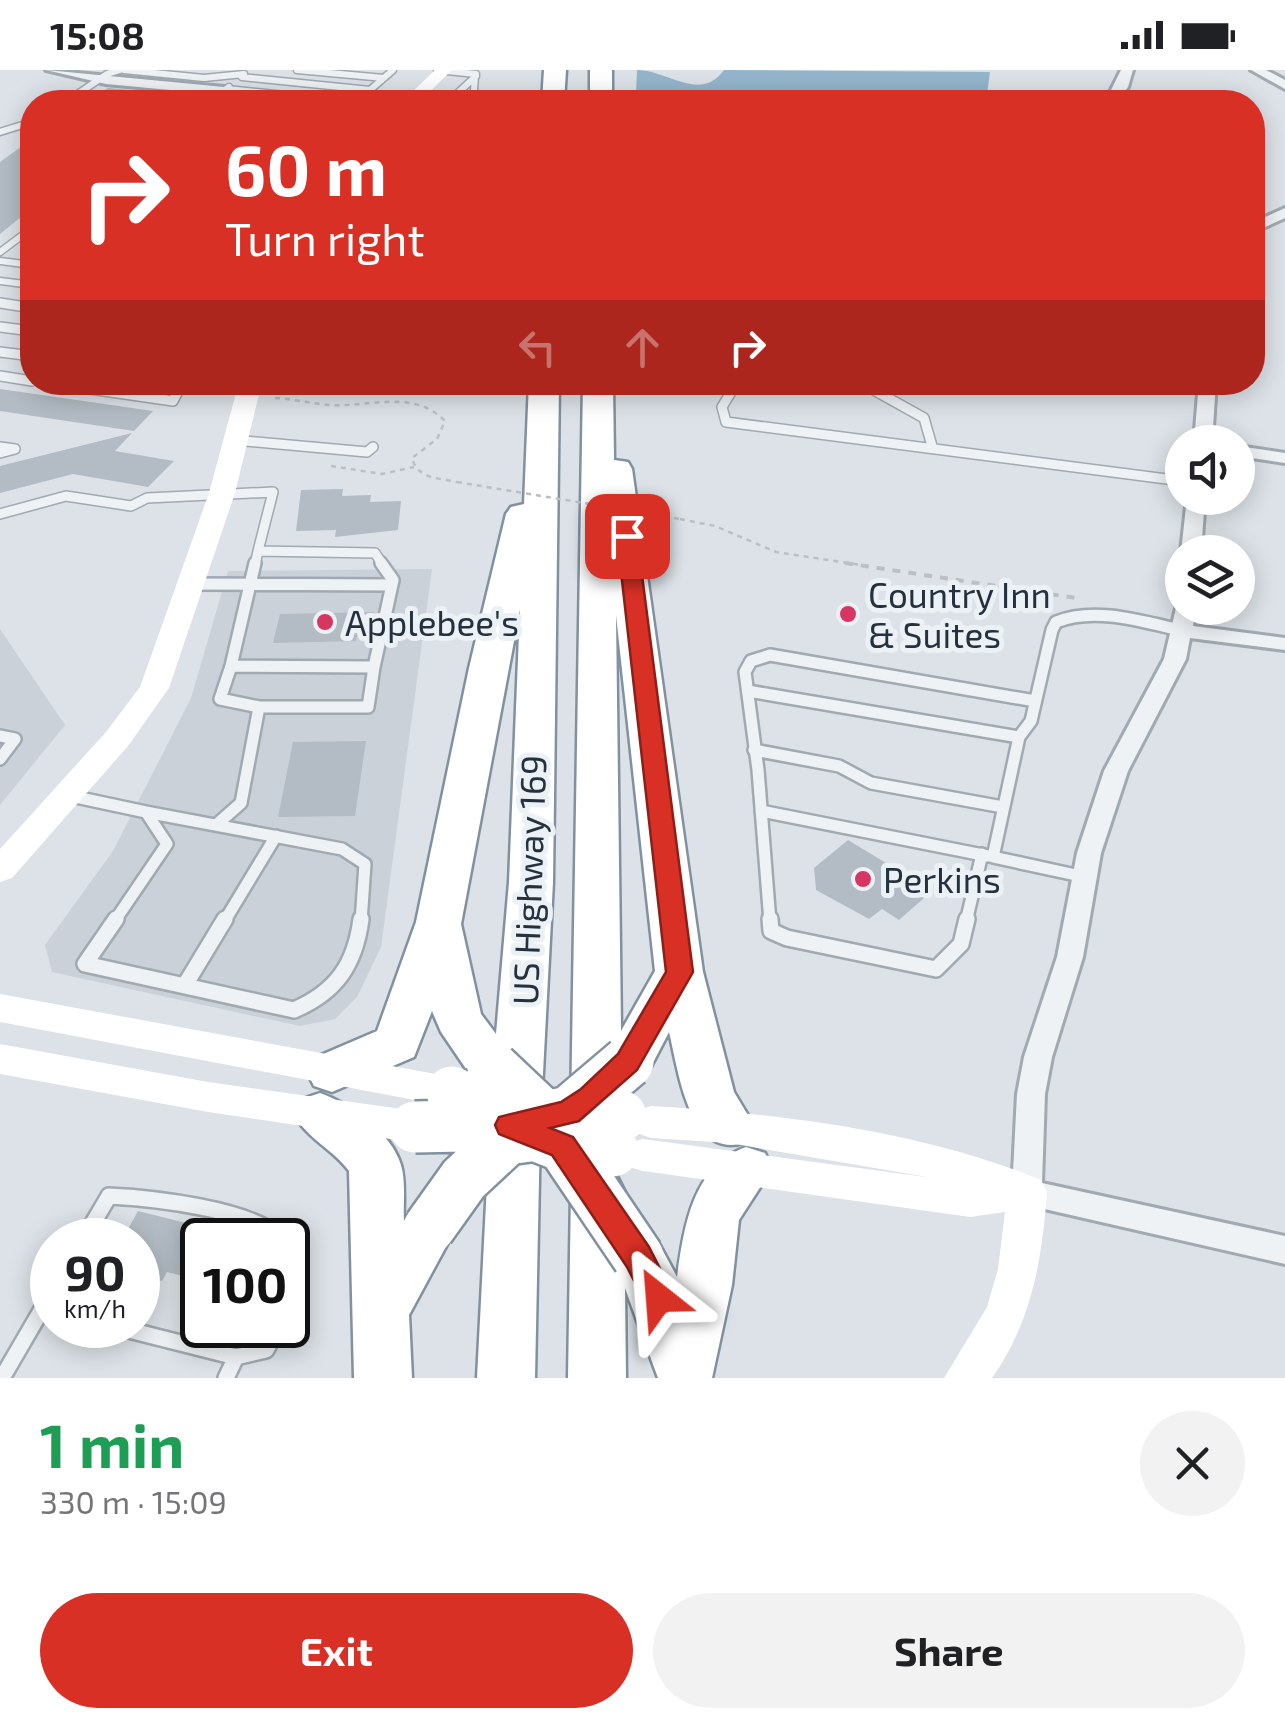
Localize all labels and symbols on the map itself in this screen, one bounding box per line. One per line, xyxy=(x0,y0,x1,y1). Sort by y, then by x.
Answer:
pin xyxy=(585,494,670,579)
place label: Country Inn & Suites xyxy=(868,573,1051,655)
place label: Applebee's xyxy=(345,601,519,643)
marker: Country Inn & Suites xyxy=(837,603,859,625)
marker: Applebee's xyxy=(314,611,336,633)
street label: US Highway 169 xyxy=(503,754,553,1006)
place label: Perkins xyxy=(883,858,1001,900)
marker: Perkins xyxy=(852,868,874,890)
speed limit sign: 100 xyxy=(180,1218,310,1348)
position arrow xyxy=(607,1246,711,1350)

